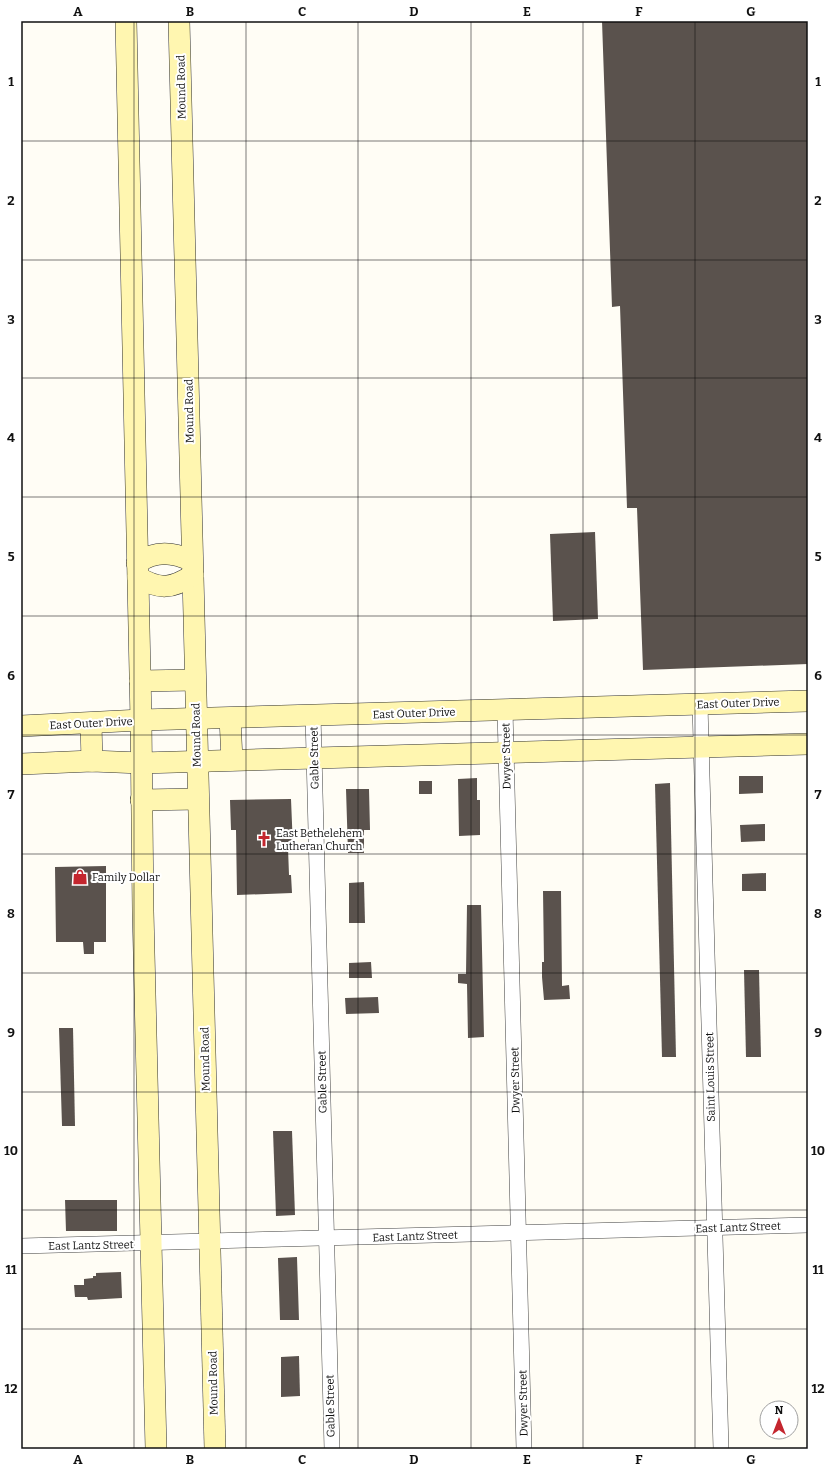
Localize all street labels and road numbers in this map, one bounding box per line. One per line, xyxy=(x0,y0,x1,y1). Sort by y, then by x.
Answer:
street label: Mound Road xyxy=(174,54,189,119)
street label: Mound Road xyxy=(182,378,197,443)
street label: East Outer Drive xyxy=(696,696,780,711)
street label: Mound Road xyxy=(189,702,204,767)
street label: East Outer Drive xyxy=(372,706,456,721)
street label: East Outer Drive xyxy=(49,715,133,732)
street label: Dwyer Street xyxy=(499,723,514,789)
street label: Gable Street xyxy=(307,726,322,790)
street label: Mound Road xyxy=(198,1026,213,1091)
street label: Saint Louis Street xyxy=(703,1032,718,1122)
street label: Dwyer Street xyxy=(508,1047,523,1113)
street label: Gable Street xyxy=(315,1050,330,1114)
street label: East Lantz Street xyxy=(695,1220,781,1235)
street label: East Lantz Street xyxy=(372,1229,458,1244)
street label: East Lantz Street xyxy=(48,1238,134,1253)
street label: Mound Road xyxy=(206,1350,221,1415)
street label: Dwyer Street xyxy=(516,1370,531,1436)
street label: Gable Street xyxy=(323,1374,338,1438)

